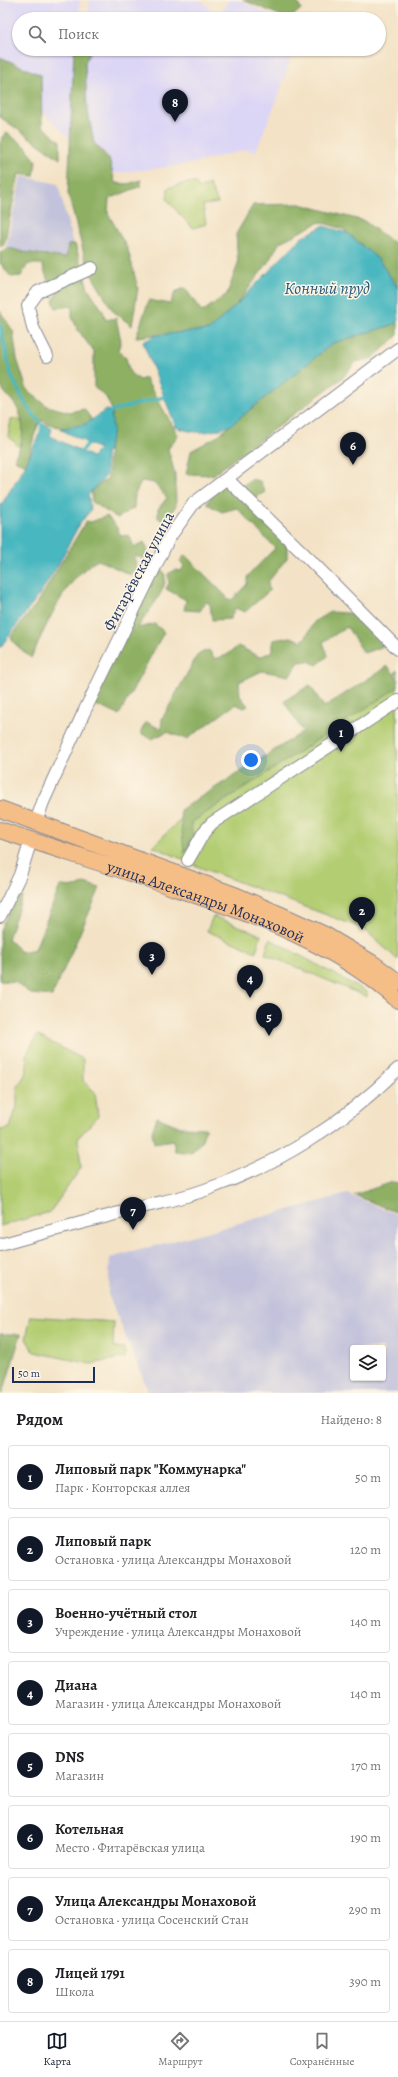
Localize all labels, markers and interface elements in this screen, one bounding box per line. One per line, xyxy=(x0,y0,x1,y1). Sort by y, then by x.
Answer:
search box xyxy=(12,12,386,56)
icon: search xyxy=(26,23,48,45)
text: Поиск xyxy=(58,24,99,44)
pin: 8 xyxy=(162,89,188,122)
water label: Конный пруд xyxy=(284,277,370,300)
pin: 6 xyxy=(340,432,366,465)
street label: Фитарёвская улица xyxy=(98,507,180,635)
pin: 1 xyxy=(328,719,354,752)
your location xyxy=(241,750,261,770)
street label: улица Александры Монаховой xyxy=(103,855,308,949)
pin: 2 xyxy=(349,897,375,930)
pin: 3 xyxy=(139,942,165,975)
pin: 4 xyxy=(237,965,263,998)
pin: 5 xyxy=(256,1003,282,1036)
pin: 7 xyxy=(120,1197,146,1230)
map controls xyxy=(350,1345,386,1381)
button: layers xyxy=(350,1345,386,1381)
scale bar xyxy=(12,1365,95,1384)
text: 50 m xyxy=(18,1366,40,1381)
text: Рядом xyxy=(16,1408,63,1431)
text: Найдено: 8 xyxy=(320,1411,382,1428)
text: Липовый парк "Коммунарка" xyxy=(55,1459,246,1479)
text: 1 xyxy=(28,1469,32,1486)
text: 50 m xyxy=(355,1469,381,1486)
text: Парк · Конторская аллея xyxy=(55,1479,190,1496)
text: Липовый парк xyxy=(55,1531,151,1551)
text: 2 xyxy=(27,1541,33,1558)
text: 120 m xyxy=(350,1541,381,1558)
text: Остановка · улица Александры Монаховой xyxy=(55,1551,292,1568)
text: Военно-учётный стол xyxy=(55,1603,197,1623)
text: 3 xyxy=(27,1613,33,1630)
text: 140 m xyxy=(350,1613,381,1630)
text: Учреждение · улица Александры Монаховой xyxy=(55,1623,301,1640)
text: Диана xyxy=(55,1675,97,1695)
text: 4 xyxy=(27,1685,33,1702)
text: 140 m xyxy=(350,1685,381,1702)
text: Магазин · улица Александры Монаховой xyxy=(55,1695,282,1712)
text: DNS xyxy=(55,1747,84,1767)
text: 5 xyxy=(27,1757,33,1774)
text: 170 m xyxy=(351,1757,381,1774)
text: Магазин xyxy=(55,1767,104,1784)
text: Котельная xyxy=(55,1819,124,1839)
text: 6 xyxy=(27,1829,33,1846)
text: 190 m xyxy=(350,1829,381,1846)
text: Место · Фитарёвская улица xyxy=(55,1839,205,1856)
text: Улица Александры Монаховой xyxy=(55,1891,256,1911)
text: 7 xyxy=(27,1901,33,1918)
text: 290 m xyxy=(349,1901,381,1918)
text: Остановка · улица Сосенский Стан xyxy=(55,1911,249,1928)
text: Лицей 1791 xyxy=(55,1963,125,1983)
text: 8 xyxy=(27,1973,33,1990)
text: 390 m xyxy=(349,1973,381,1990)
text: Школа xyxy=(55,1983,94,2000)
tab: Карта xyxy=(43,2030,71,2069)
tab: Маршрут xyxy=(158,2030,203,2069)
tab: Сохранённые xyxy=(290,2030,355,2069)

